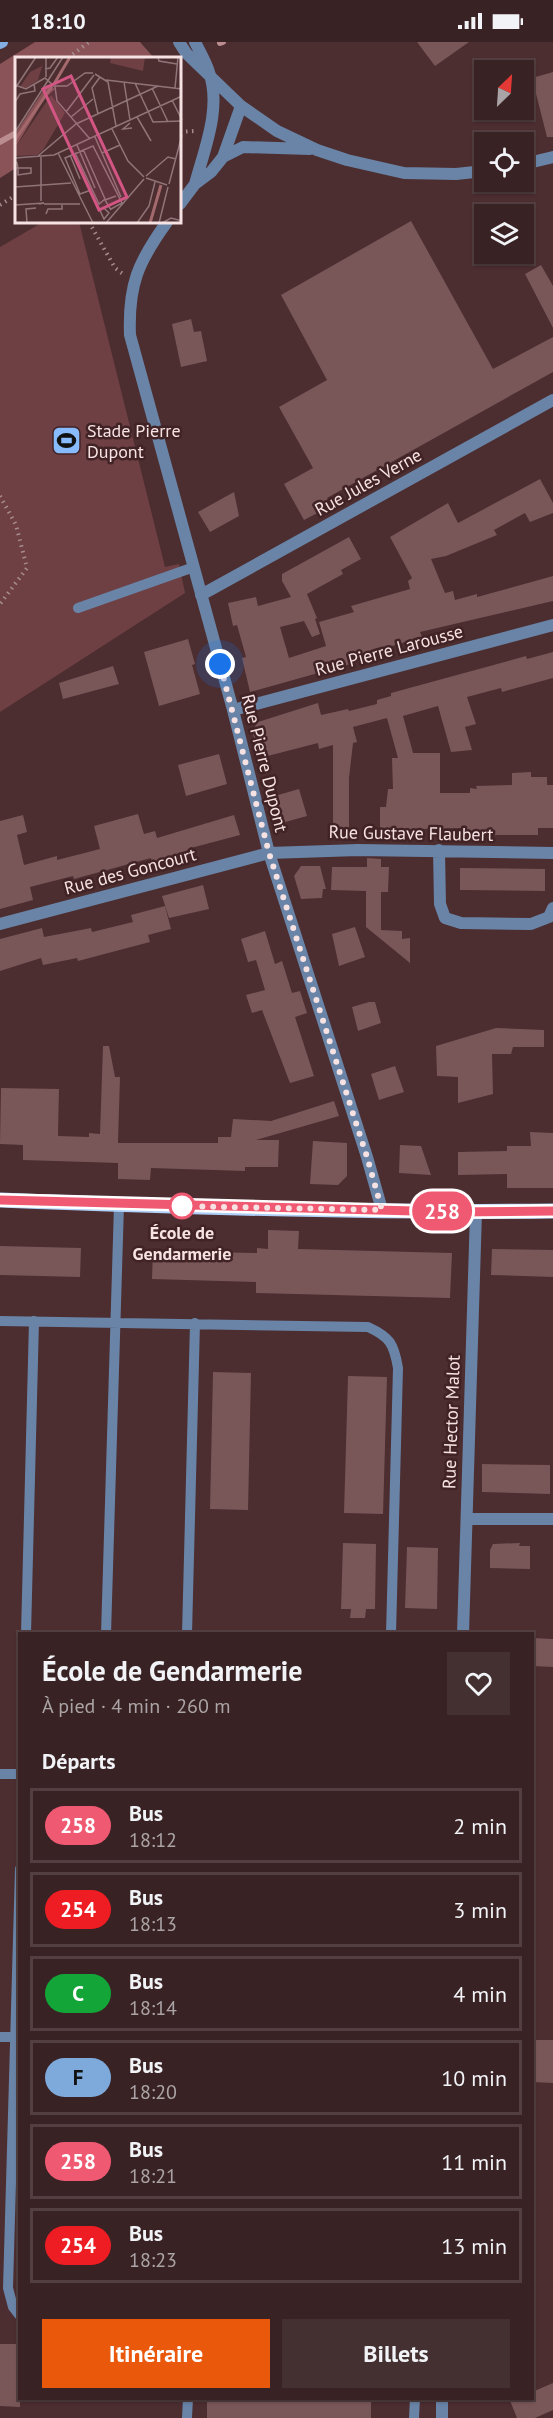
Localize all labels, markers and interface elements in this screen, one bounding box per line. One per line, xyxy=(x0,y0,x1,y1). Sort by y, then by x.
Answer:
text: 18:10 xyxy=(30,7,86,35)
inset map xyxy=(15,57,182,224)
north arrow xyxy=(474,60,534,120)
map controls xyxy=(474,60,534,264)
button: locate xyxy=(474,132,534,192)
button: layers xyxy=(474,204,534,264)
place label: Stade Pierre Dupont xyxy=(87,419,181,463)
sports icon: Stade Pierre Dupont xyxy=(50,424,82,456)
street label: Rue Jules Verne xyxy=(310,443,426,521)
street label: Rue Pierre Larousse xyxy=(313,619,465,681)
your location xyxy=(205,649,235,679)
street label: Rue Pierre Dupont xyxy=(237,692,293,834)
street label: Rue Gustave Flaubert xyxy=(328,820,494,846)
street label: Rue des Goncourt xyxy=(61,842,199,900)
line badge: 258 xyxy=(408,1192,476,1230)
marker: École de Gendarmerie xyxy=(169,1193,195,1219)
text: 258 xyxy=(424,1198,460,1225)
place label: École de Gendarmerie xyxy=(133,1221,231,1265)
street label: Rue Hector Malot xyxy=(437,1355,465,1489)
text: École de Gendarmerie xyxy=(42,1652,303,1689)
button: heart xyxy=(447,1652,510,1715)
text: À pied · 4 min · 260 m xyxy=(42,1693,230,1719)
text: Départs xyxy=(42,1747,116,1775)
text: Bus xyxy=(129,1799,163,1827)
text: 258 xyxy=(60,1812,96,1839)
text: 2 min xyxy=(453,1812,507,1840)
text: 18:12 xyxy=(129,1827,177,1853)
text: Bus xyxy=(129,1883,163,1911)
text: 254 xyxy=(60,1896,96,1923)
text: 3 min xyxy=(453,1896,507,1924)
text: 18:13 xyxy=(129,1911,177,1937)
text: Bus xyxy=(129,1967,163,1995)
text: C xyxy=(72,1980,84,2007)
text: 4 min xyxy=(453,1980,507,2008)
text: 18:14 xyxy=(129,1995,177,2021)
text: Bus xyxy=(129,2051,163,2079)
text: F xyxy=(73,2064,83,2091)
text: 10 min xyxy=(441,2064,507,2092)
text: 18:20 xyxy=(129,2079,177,2105)
text: Bus xyxy=(129,2135,163,2163)
text: 258 xyxy=(60,2148,96,2175)
text: 11 min xyxy=(441,2148,507,2176)
text: 18:21 xyxy=(129,2163,177,2189)
text: Bus xyxy=(129,2219,163,2247)
text: 254 xyxy=(60,2232,96,2259)
text: 13 min xyxy=(441,2232,507,2260)
text: 18:23 xyxy=(129,2247,177,2273)
button: Itinéraire xyxy=(42,2319,270,2388)
button: Billets xyxy=(282,2319,510,2388)

